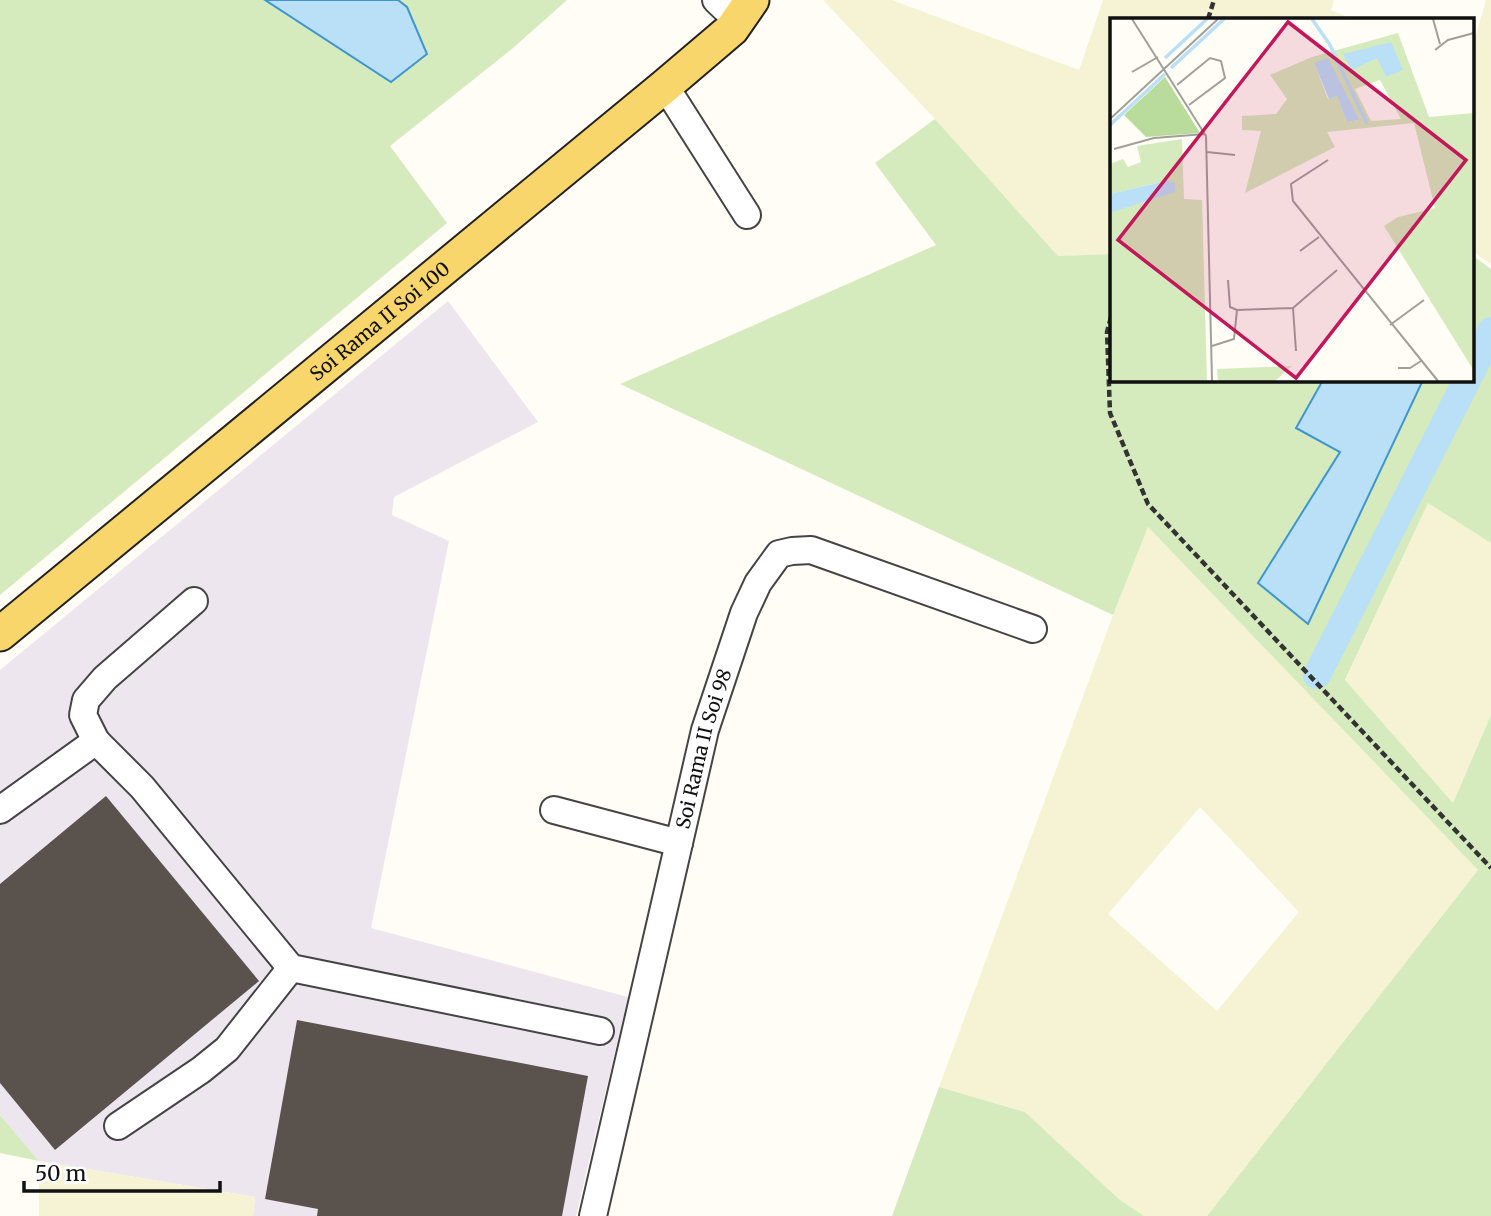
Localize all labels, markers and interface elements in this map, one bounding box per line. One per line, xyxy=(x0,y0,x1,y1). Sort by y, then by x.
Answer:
inset map xyxy=(1110,18,1474,382)
street label: Soi Rama II Soi 100 xyxy=(305,256,455,386)
street label: Soi Rama II Soi 98 xyxy=(671,666,737,831)
scale bar xyxy=(24,1150,220,1194)
text: 50 m xyxy=(35,1160,86,1187)

